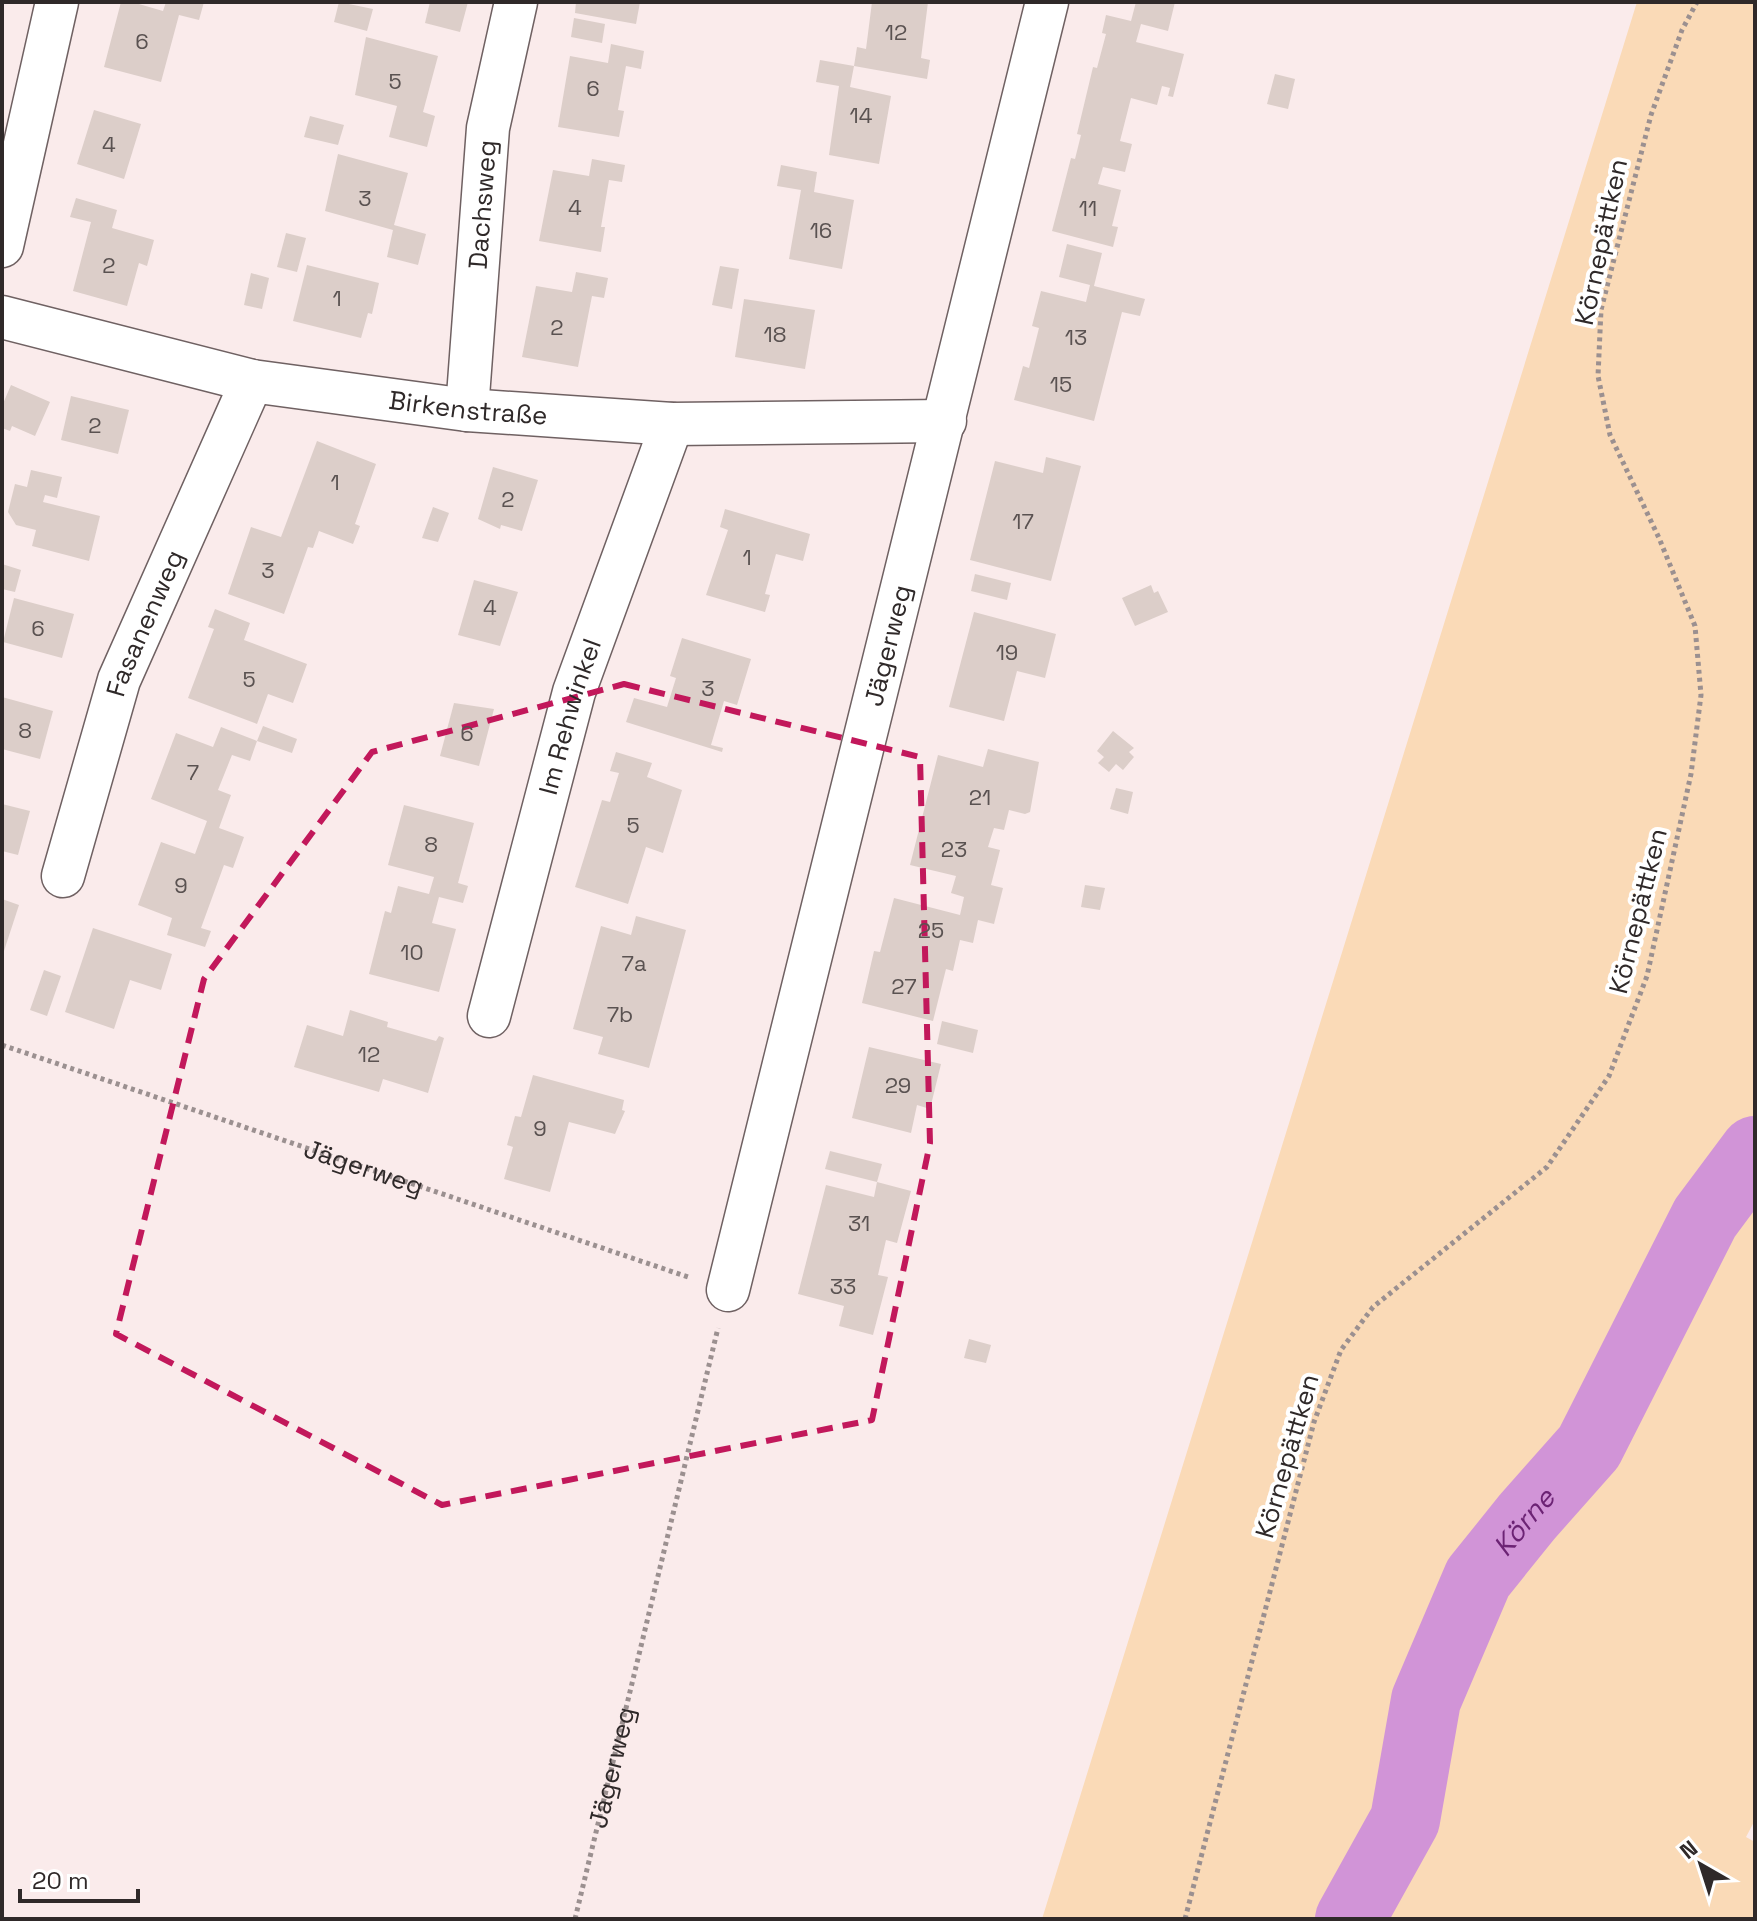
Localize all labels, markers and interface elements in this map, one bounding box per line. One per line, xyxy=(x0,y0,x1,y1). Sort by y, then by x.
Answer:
house number: 12 xyxy=(885,18,907,46)
house number: 6 xyxy=(135,27,149,55)
house number: 5 xyxy=(388,67,402,95)
house number: 6 xyxy=(586,74,600,102)
house number: 14 xyxy=(850,101,873,129)
house number: 4 xyxy=(102,130,116,158)
street label: Dachsweg xyxy=(461,139,504,270)
street label: Körnepättken xyxy=(1567,156,1635,328)
house number: 3 xyxy=(358,184,372,212)
house number: 4 xyxy=(568,193,582,221)
house number: 11 xyxy=(1079,194,1097,222)
house number: 16 xyxy=(810,216,832,244)
house number: 2 xyxy=(102,251,116,279)
house number: 1 xyxy=(332,284,342,312)
house number: 2 xyxy=(550,313,564,341)
house number: 18 xyxy=(764,320,786,348)
house number: 13 xyxy=(1065,323,1087,351)
house number: 15 xyxy=(1050,370,1072,398)
street label: Birkenstraße xyxy=(387,383,549,432)
house number: 2 xyxy=(88,411,102,439)
house number: 1 xyxy=(330,468,340,496)
house number: 2 xyxy=(501,485,515,513)
house number: 17 xyxy=(1012,507,1034,535)
house number: 1 xyxy=(742,543,752,571)
street label: Fasanenweg xyxy=(98,545,192,700)
house number: 3 xyxy=(261,556,275,584)
street label: Jägerweg xyxy=(856,581,919,710)
house number: 4 xyxy=(483,593,497,621)
house number: 6 xyxy=(31,614,45,642)
street label: Im Rehwinkel xyxy=(531,634,609,798)
house number: 19 xyxy=(996,638,1018,666)
house number: 5 xyxy=(242,665,256,693)
house number: 3 xyxy=(701,674,715,702)
house number: 8 xyxy=(18,716,32,744)
house number: 6 xyxy=(460,719,474,747)
house number: 7 xyxy=(187,758,199,786)
house number: 21 xyxy=(969,783,991,811)
house number: 5 xyxy=(626,811,640,839)
street label: Körnepättken xyxy=(1601,825,1675,997)
house number: 8 xyxy=(424,830,438,858)
house number: 23 xyxy=(941,835,967,863)
house number: 9 xyxy=(174,871,188,899)
house number: 25 xyxy=(918,916,944,944)
house number: 10 xyxy=(400,938,424,966)
house number: 7a xyxy=(621,949,647,977)
house number: 27 xyxy=(891,972,917,1000)
house number: 7b xyxy=(607,1000,633,1028)
house number: 12 xyxy=(358,1040,380,1068)
house number: 29 xyxy=(885,1071,911,1099)
house number: 9 xyxy=(533,1114,547,1142)
street label: Jägerweg xyxy=(300,1131,428,1203)
house number: 31 xyxy=(848,1209,870,1237)
house number: 33 xyxy=(830,1272,856,1300)
street label: Körnepättken xyxy=(1247,1370,1327,1542)
water label: Körne xyxy=(1485,1479,1563,1563)
street label: Jägerweg xyxy=(581,1703,643,1832)
north arrow xyxy=(1661,1825,1741,1905)
text: N xyxy=(1674,1834,1703,1865)
scale bar xyxy=(20,1853,138,1903)
text: 20 m xyxy=(32,1865,89,1896)

